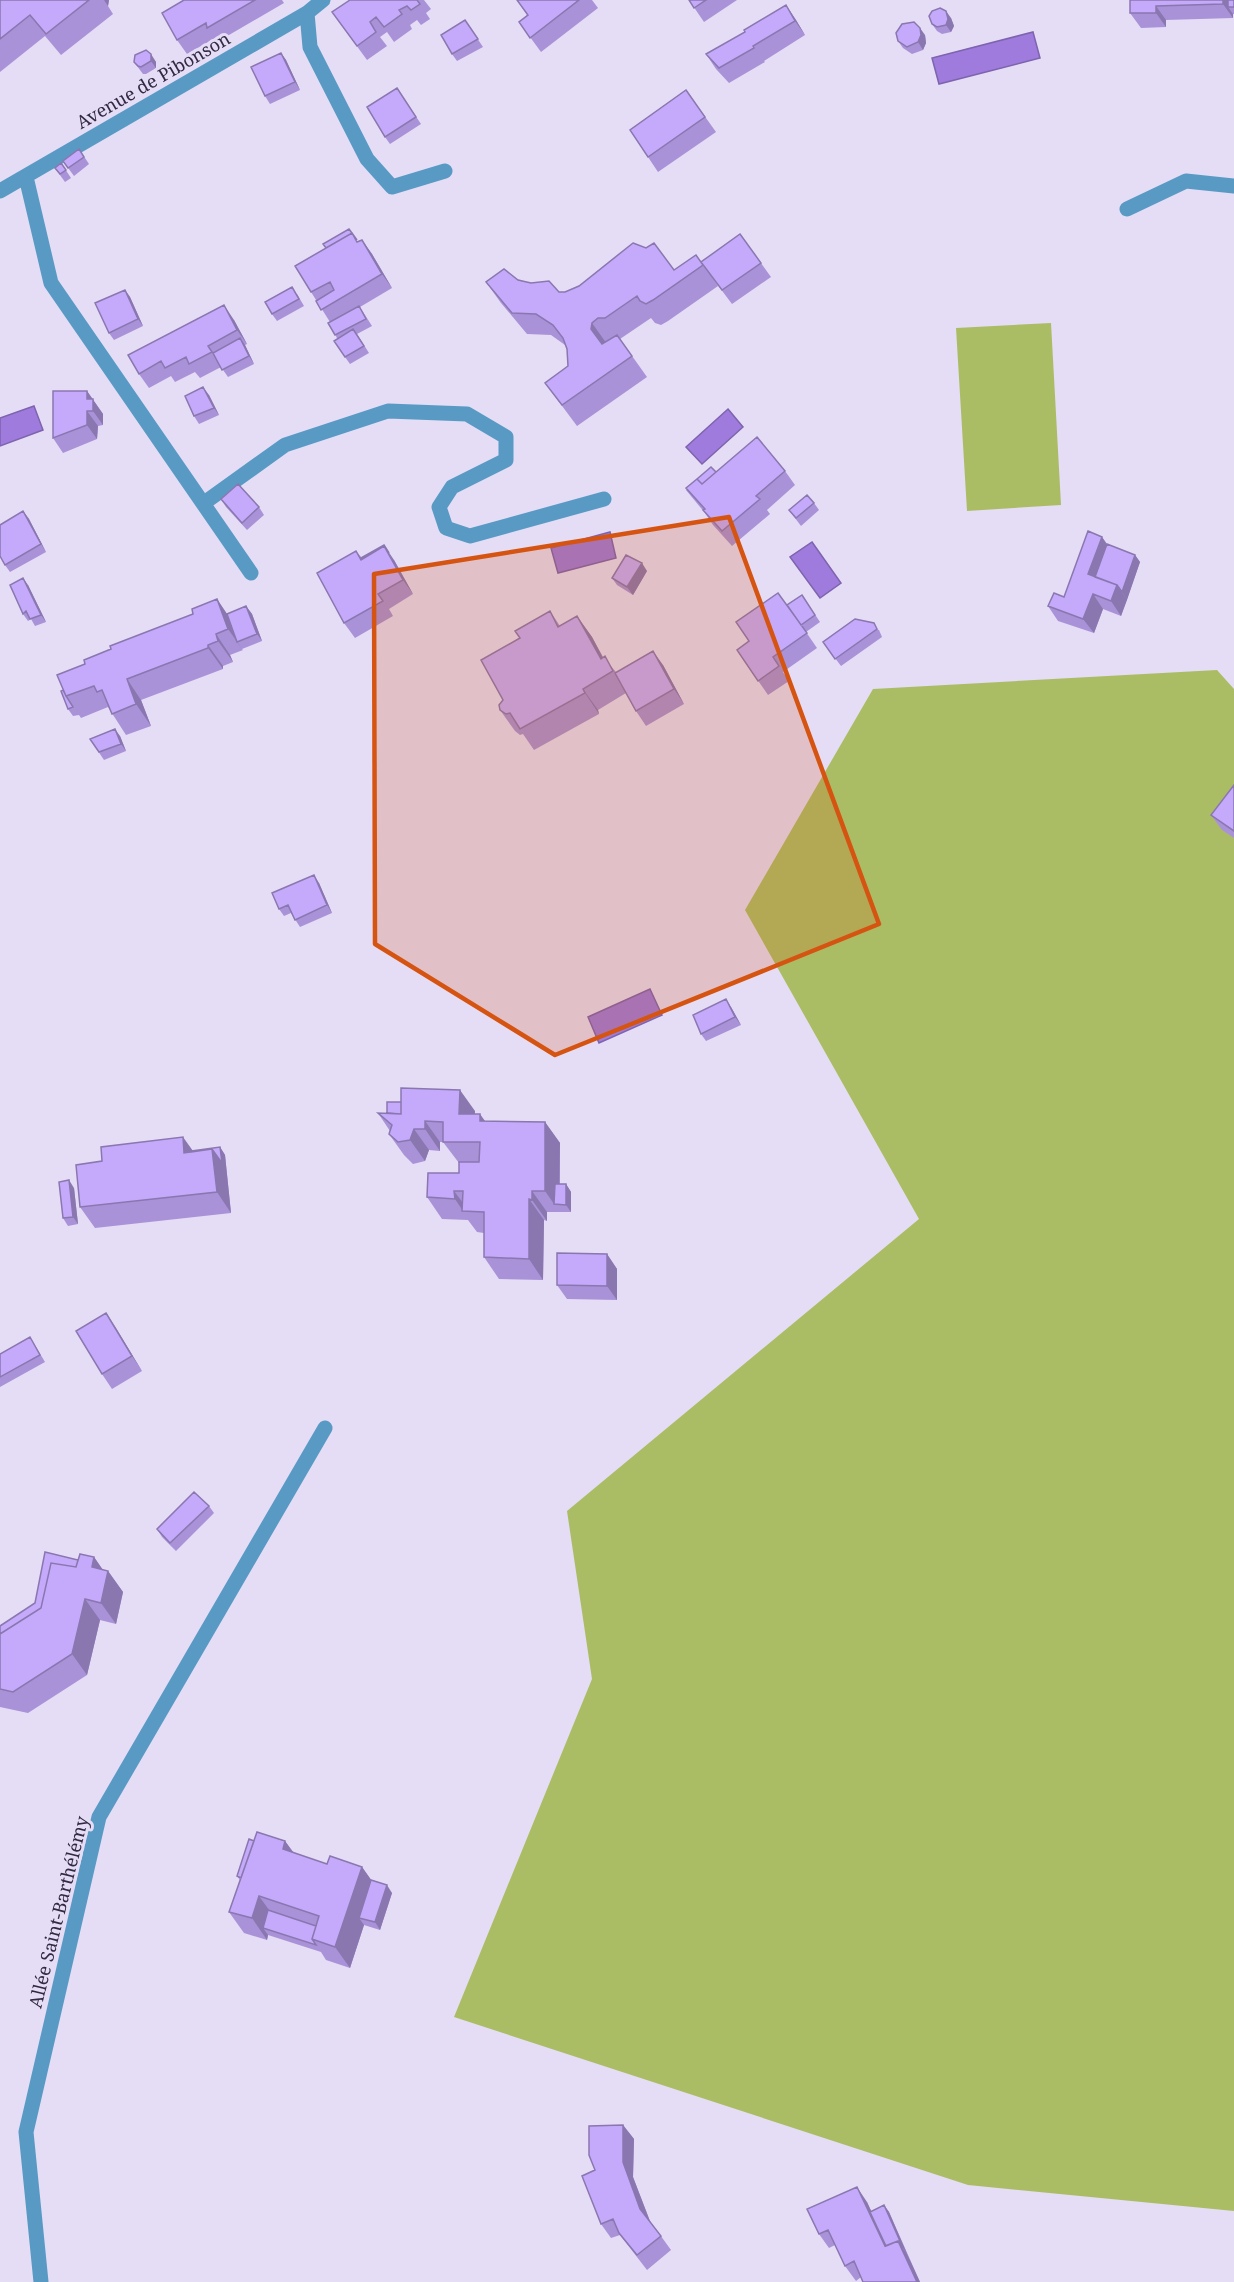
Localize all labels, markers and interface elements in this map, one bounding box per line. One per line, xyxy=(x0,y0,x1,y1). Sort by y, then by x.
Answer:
street label: Avenue de Pibonson xyxy=(72,26,235,134)
street label: Allée Saint-Barthélémy xyxy=(23,1813,94,2010)

